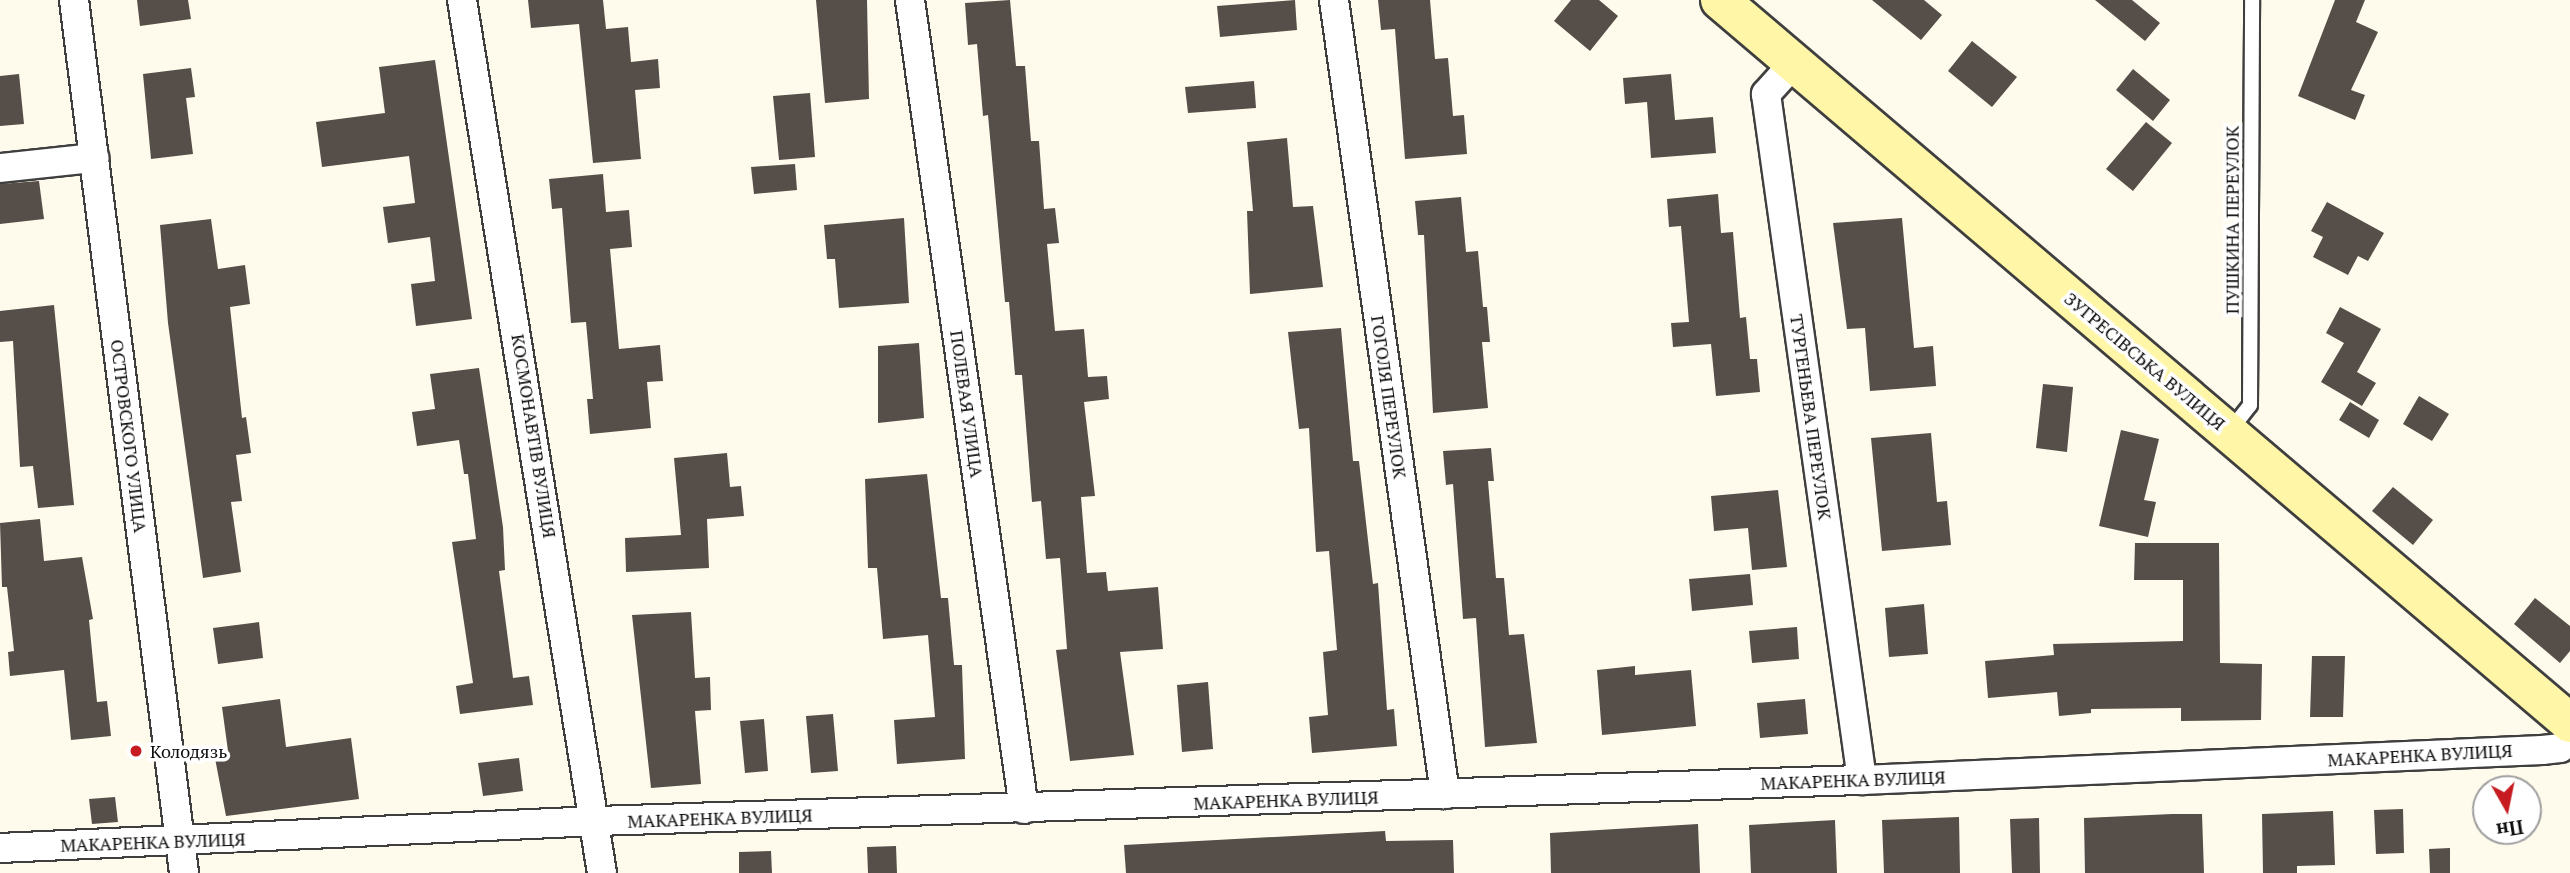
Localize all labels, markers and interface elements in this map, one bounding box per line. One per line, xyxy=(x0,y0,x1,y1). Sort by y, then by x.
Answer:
street label: ПУШКИНА ПЕРЕУЛОК xyxy=(2221,126,2243,314)
street label: ЗУГРЕСІВСЬКА ВУЛИЦЯ xyxy=(2060,287,2230,435)
street label: ТУРГЕНЬЕВА ПЕРЕУЛОК xyxy=(1786,313,1836,521)
street label: ГОГОЛЯ ПЕРЕУЛОК xyxy=(1367,314,1411,480)
street label: ПОЛЕВАЯ УЛИЦА xyxy=(946,329,988,479)
street label: КОСМОНАВТІВ ВУЛИЦЯ xyxy=(507,332,561,540)
street label: ОСТРОВСКОГО УЛИЦА xyxy=(106,338,152,534)
street label: МАКАРЕНКА ВУЛИЦЯ xyxy=(2327,739,2513,771)
place label: Колодязь xyxy=(150,740,227,762)
marker: Колодязь xyxy=(128,743,144,759)
street label: МАКАРЕНКА ВУЛИЦЯ xyxy=(1760,766,1946,794)
north arrow xyxy=(2472,775,2542,845)
street label: МАКАРЕНКА ВУЛИЦЯ xyxy=(1193,786,1379,814)
street label: МАКАРЕНКА ВУЛИЦЯ xyxy=(627,804,813,832)
text: Пн xyxy=(2495,815,2525,844)
street label: МАКАРЕНКА ВУЛИЦЯ xyxy=(60,828,246,856)

